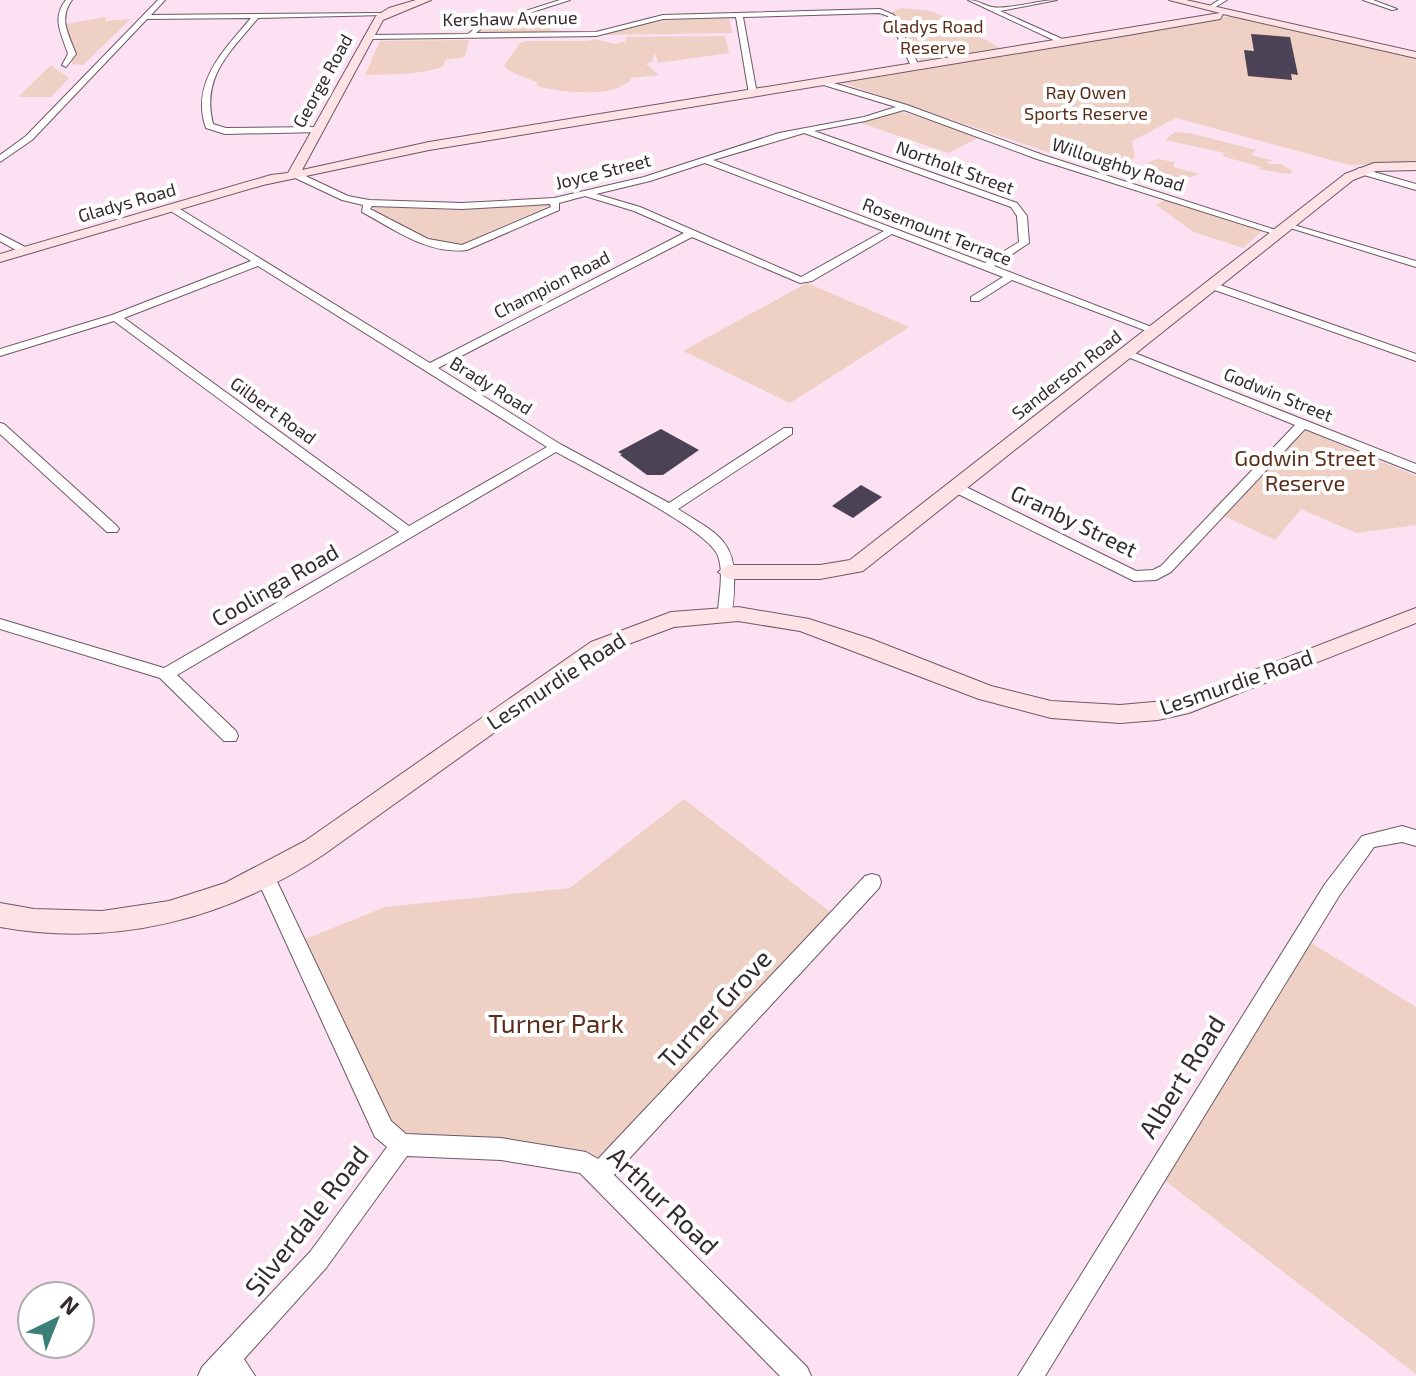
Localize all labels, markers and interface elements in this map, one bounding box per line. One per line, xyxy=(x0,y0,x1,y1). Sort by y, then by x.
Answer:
street label: Kershaw Avenue xyxy=(442,6,578,30)
park label: Gladys Road Reserve xyxy=(883,15,983,58)
street label: George Road xyxy=(287,30,357,131)
park label: Ray Owen Sports Reserve xyxy=(1024,81,1148,124)
street label: Willoughby Road xyxy=(1049,132,1187,196)
street label: Northolt Street xyxy=(893,136,1017,199)
street label: Joyce Street xyxy=(553,148,653,194)
street label: Gladys Road xyxy=(75,178,178,227)
street label: Rosemount Terrace xyxy=(860,192,1015,270)
street label: Champion Road xyxy=(490,245,613,323)
street label: Sanderson Road xyxy=(1007,325,1126,424)
street label: Brady Road xyxy=(446,351,537,419)
street label: Godwin Street xyxy=(1221,362,1336,426)
street label: Gilbert Road xyxy=(226,372,321,449)
park label: Godwin Street Reserve xyxy=(1234,444,1376,495)
street label: Granby Street xyxy=(1007,478,1142,562)
street label: Coolinga Road xyxy=(206,537,343,631)
street label: Lesmurdie Road xyxy=(481,626,630,735)
street label: Lesmurdie Road xyxy=(1156,643,1316,719)
street label: Turner Grove xyxy=(651,942,777,1074)
park label: Turner Park xyxy=(488,1007,624,1038)
street label: Albert Road xyxy=(1131,1009,1231,1143)
street label: Silverdale Road xyxy=(237,1139,374,1302)
street label: Arthur Road xyxy=(602,1139,726,1260)
north arrow xyxy=(16,1280,96,1360)
text: N xyxy=(56,1290,85,1320)

